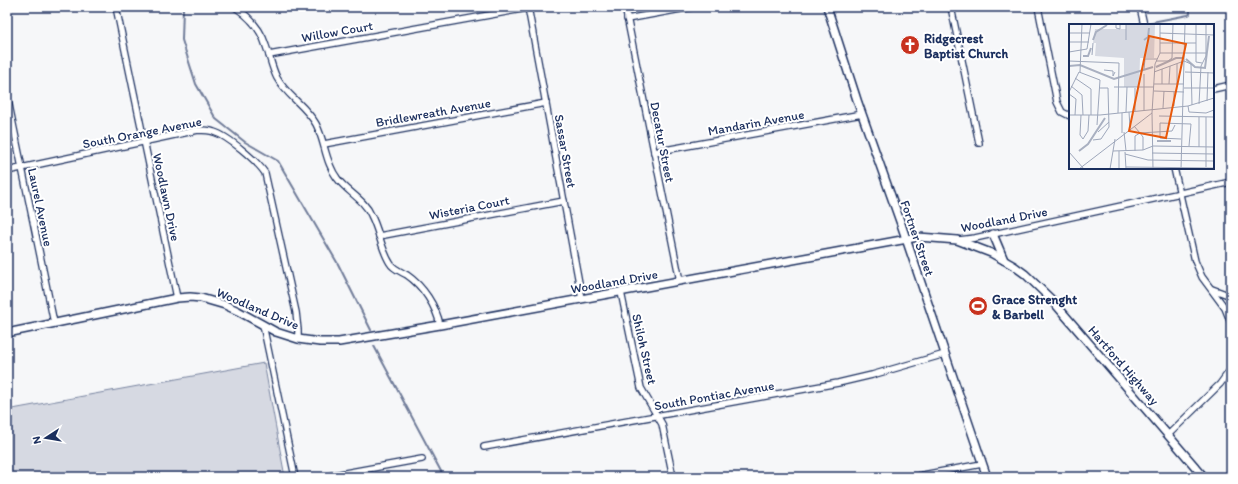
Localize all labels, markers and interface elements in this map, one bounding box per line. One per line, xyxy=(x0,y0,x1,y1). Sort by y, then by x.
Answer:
street label: Willow Court xyxy=(300,18,374,45)
inset map xyxy=(1069,24,1214,169)
place label: Ridgecrest Baptist Church xyxy=(924,31,1008,62)
church icon: Ridgecrest Baptist Church xyxy=(899,34,921,56)
street label: Bridlewreath Avenue xyxy=(374,95,492,130)
street label: Decatur Street xyxy=(647,100,678,184)
street label: Mandarin Avenue xyxy=(707,107,805,138)
street label: Sassar Street xyxy=(552,113,579,189)
street label: South Orange Avenue xyxy=(81,114,203,151)
street label: Woodlawn Drive xyxy=(150,152,183,243)
street label: Laurel Avenue xyxy=(25,167,56,248)
street label: Wisteria Court xyxy=(428,192,511,223)
street label: Fortner Street xyxy=(898,198,938,278)
street label: Woodland Drive xyxy=(959,204,1049,235)
street label: Woodland Drive xyxy=(569,266,659,297)
street label: Woodland Drive xyxy=(214,284,301,333)
place label: Grace Strenght & Barbell xyxy=(992,292,1077,322)
sports icon: Grace Strenght & Barbell xyxy=(967,295,989,317)
street label: Shiloh Street xyxy=(629,312,660,386)
street label: Hartford Highway xyxy=(1085,323,1162,408)
street label: South Pontiac Avenue xyxy=(653,378,775,413)
north arrow xyxy=(26,418,66,458)
text: N xyxy=(30,435,44,445)

